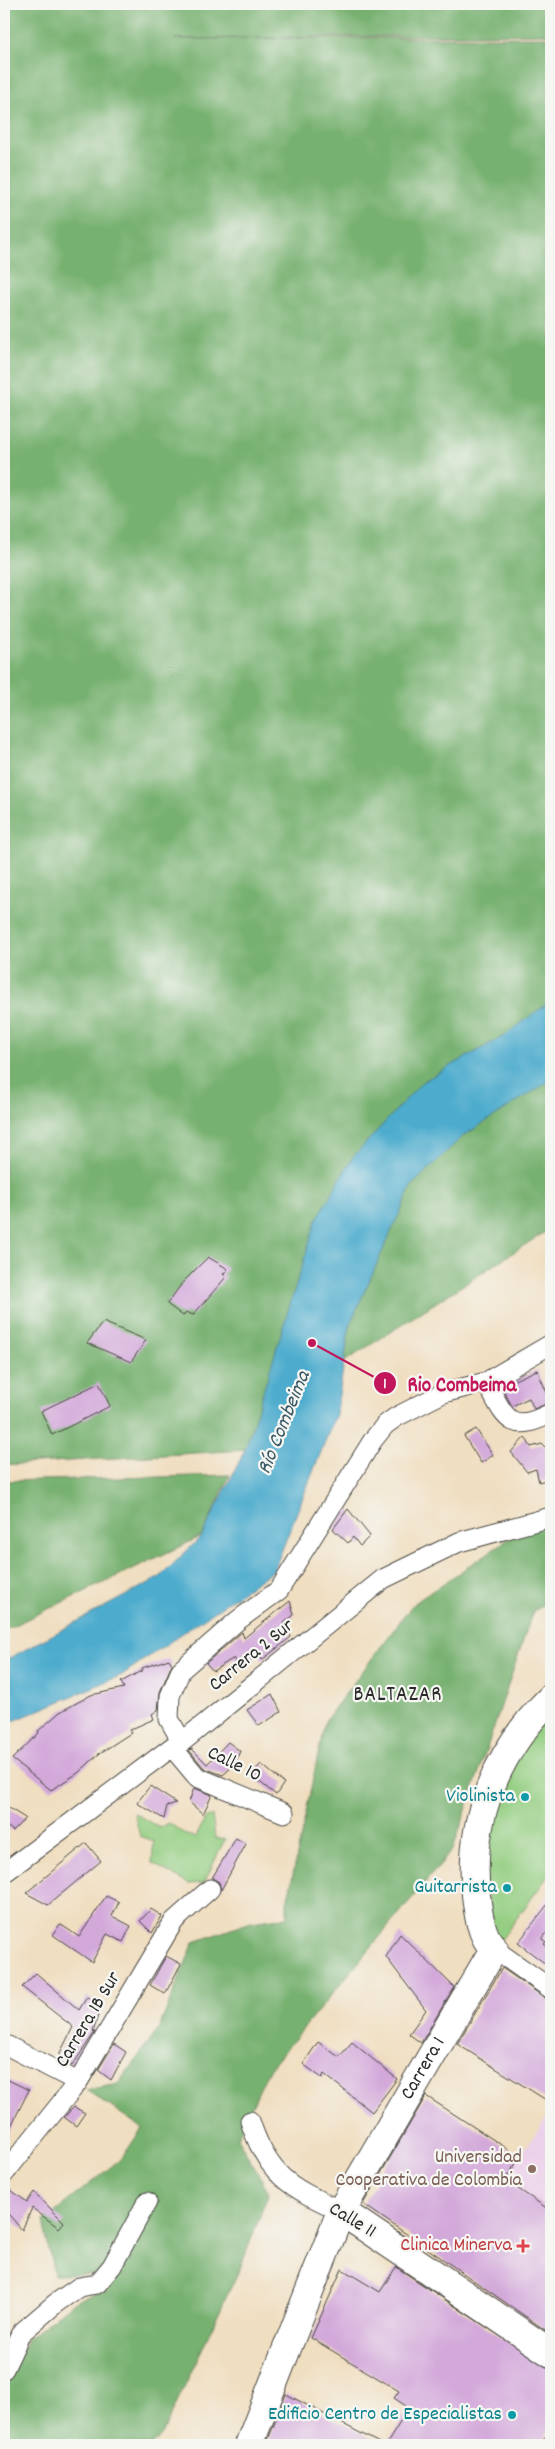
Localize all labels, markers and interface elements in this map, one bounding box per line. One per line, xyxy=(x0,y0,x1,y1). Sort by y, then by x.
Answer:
callout: Rio Combeima xyxy=(372,1365,526,1401)
water label: Río Combeima xyxy=(251,1366,320,1479)
text: Rio Combeima xyxy=(408,1372,518,1402)
text: 1 xyxy=(383,1374,387,1396)
street label: Carrera 2 Sur xyxy=(203,1613,301,1699)
district label: BALTAZAR xyxy=(354,1681,442,1711)
street label: Calle 10 xyxy=(202,1740,266,1790)
place label: Violinista xyxy=(446,1783,516,1811)
marker: Violinista xyxy=(519,1791,531,1803)
place label: Guitarrista xyxy=(414,1874,498,1902)
marker: Guitarrista xyxy=(501,1882,513,1894)
street label: Carrera 1B Sur xyxy=(49,1966,129,2073)
street label: Carrera 1 xyxy=(395,2032,453,2106)
place label: Universidad Cooperativa de Colombia xyxy=(336,2144,523,2195)
marker: Universidad Cooperativa de Colombia xyxy=(526,2163,538,2175)
street label: Calle 11 xyxy=(323,2196,381,2246)
place label: Clinica Minerva xyxy=(400,2232,513,2260)
marker: Clinica Minerva xyxy=(516,2239,530,2253)
place label: Edificio Centro de Especialistas xyxy=(268,2401,502,2429)
marker: Edificio Centro de Especialistas xyxy=(506,2409,518,2421)

